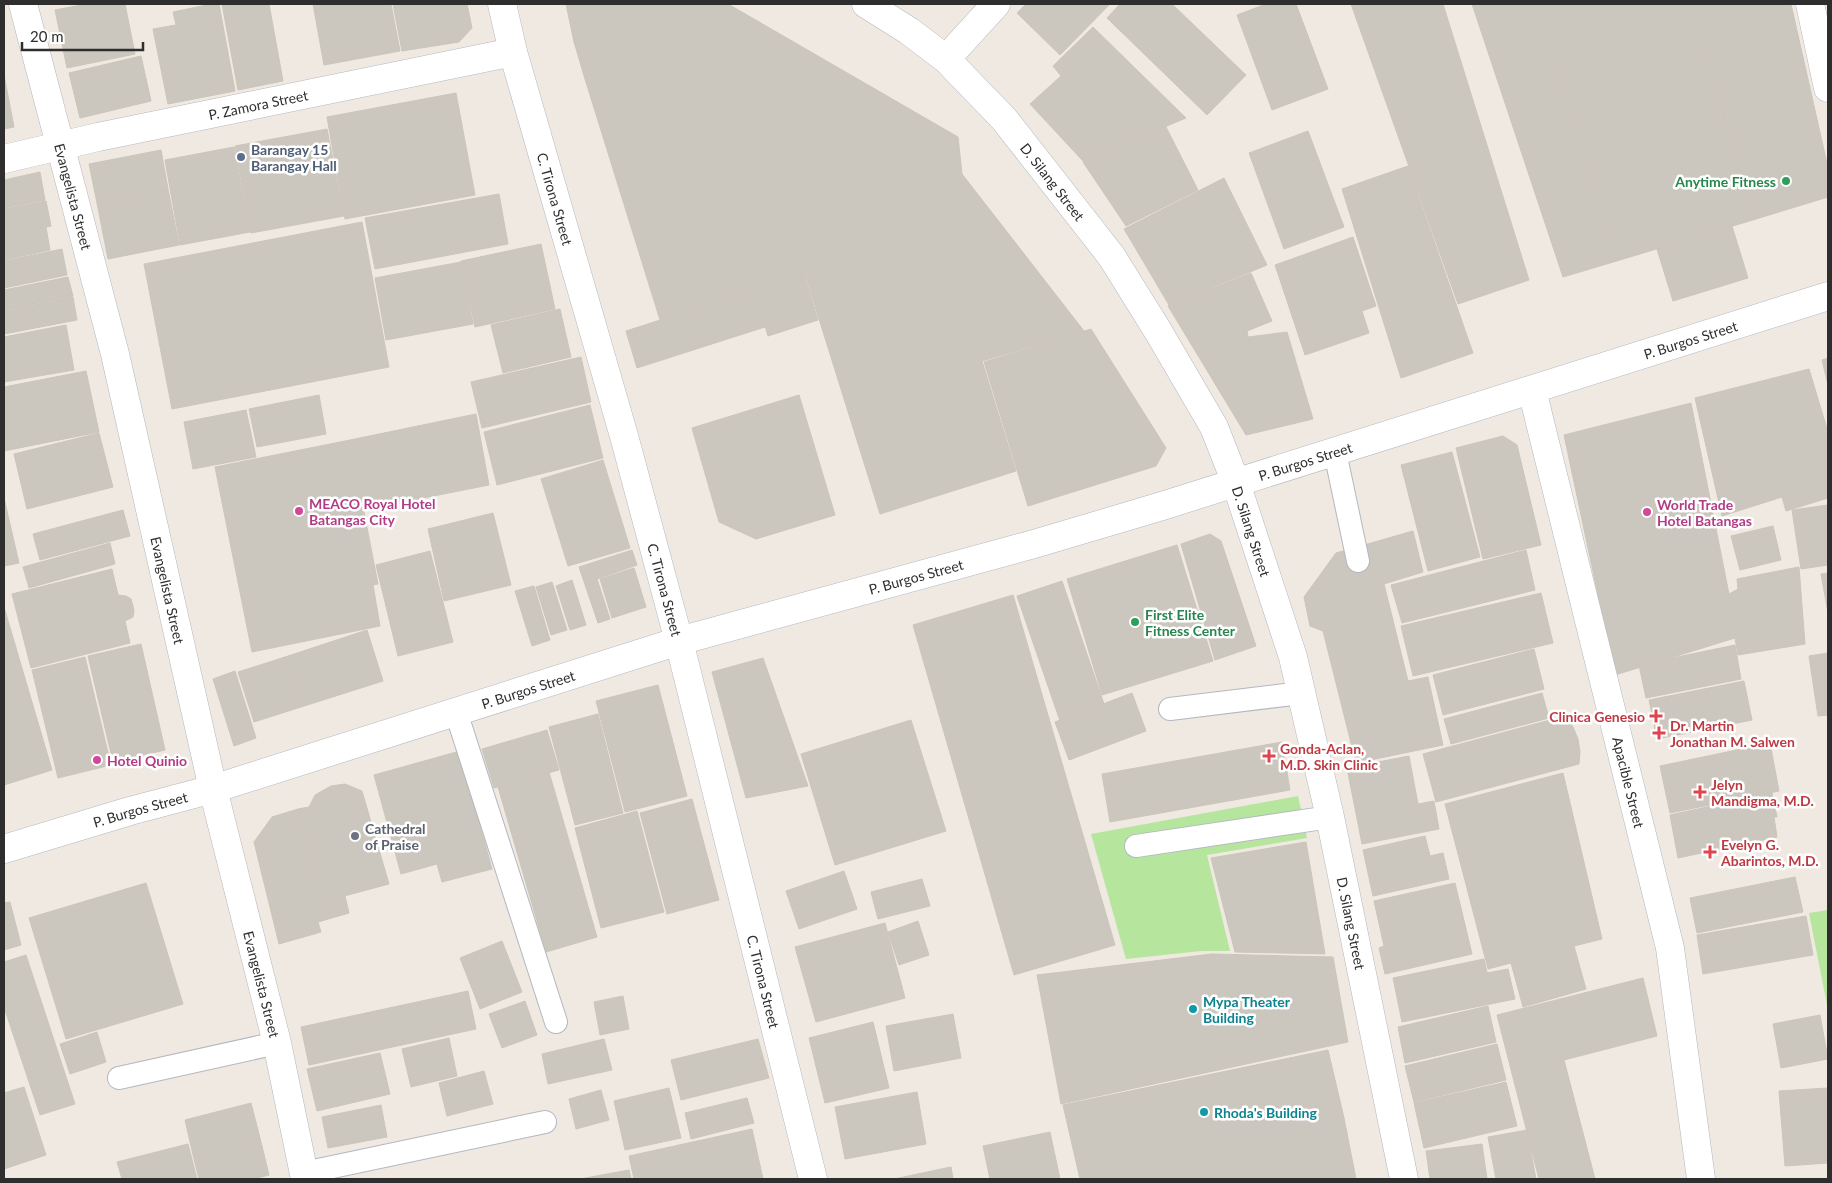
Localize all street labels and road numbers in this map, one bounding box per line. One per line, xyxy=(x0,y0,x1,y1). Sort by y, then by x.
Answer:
street label: P. Zamora Street xyxy=(207,86,309,123)
street label: D. Silang Street xyxy=(1017,139,1089,224)
street label: Evangelista Street xyxy=(51,141,96,252)
street label: C. Tirona Street xyxy=(534,151,577,247)
street label: P. Burgos Street xyxy=(1641,317,1739,362)
street label: P. Burgos Street xyxy=(1256,438,1354,484)
street label: D. Silang Street xyxy=(1229,484,1274,579)
street label: Evangelista Street xyxy=(148,535,189,645)
street label: C. Tirona Street xyxy=(645,541,686,638)
street label: P. Burgos Street xyxy=(867,555,965,597)
street label: P. Burgos Street xyxy=(479,666,577,712)
street label: Apacible Street xyxy=(1610,735,1648,830)
street label: P. Burgos Street xyxy=(91,788,189,830)
street label: D. Silang Street xyxy=(1334,875,1369,971)
street label: Evangelista Street xyxy=(241,929,284,1039)
street label: C. Tirona Street xyxy=(744,933,784,1030)

